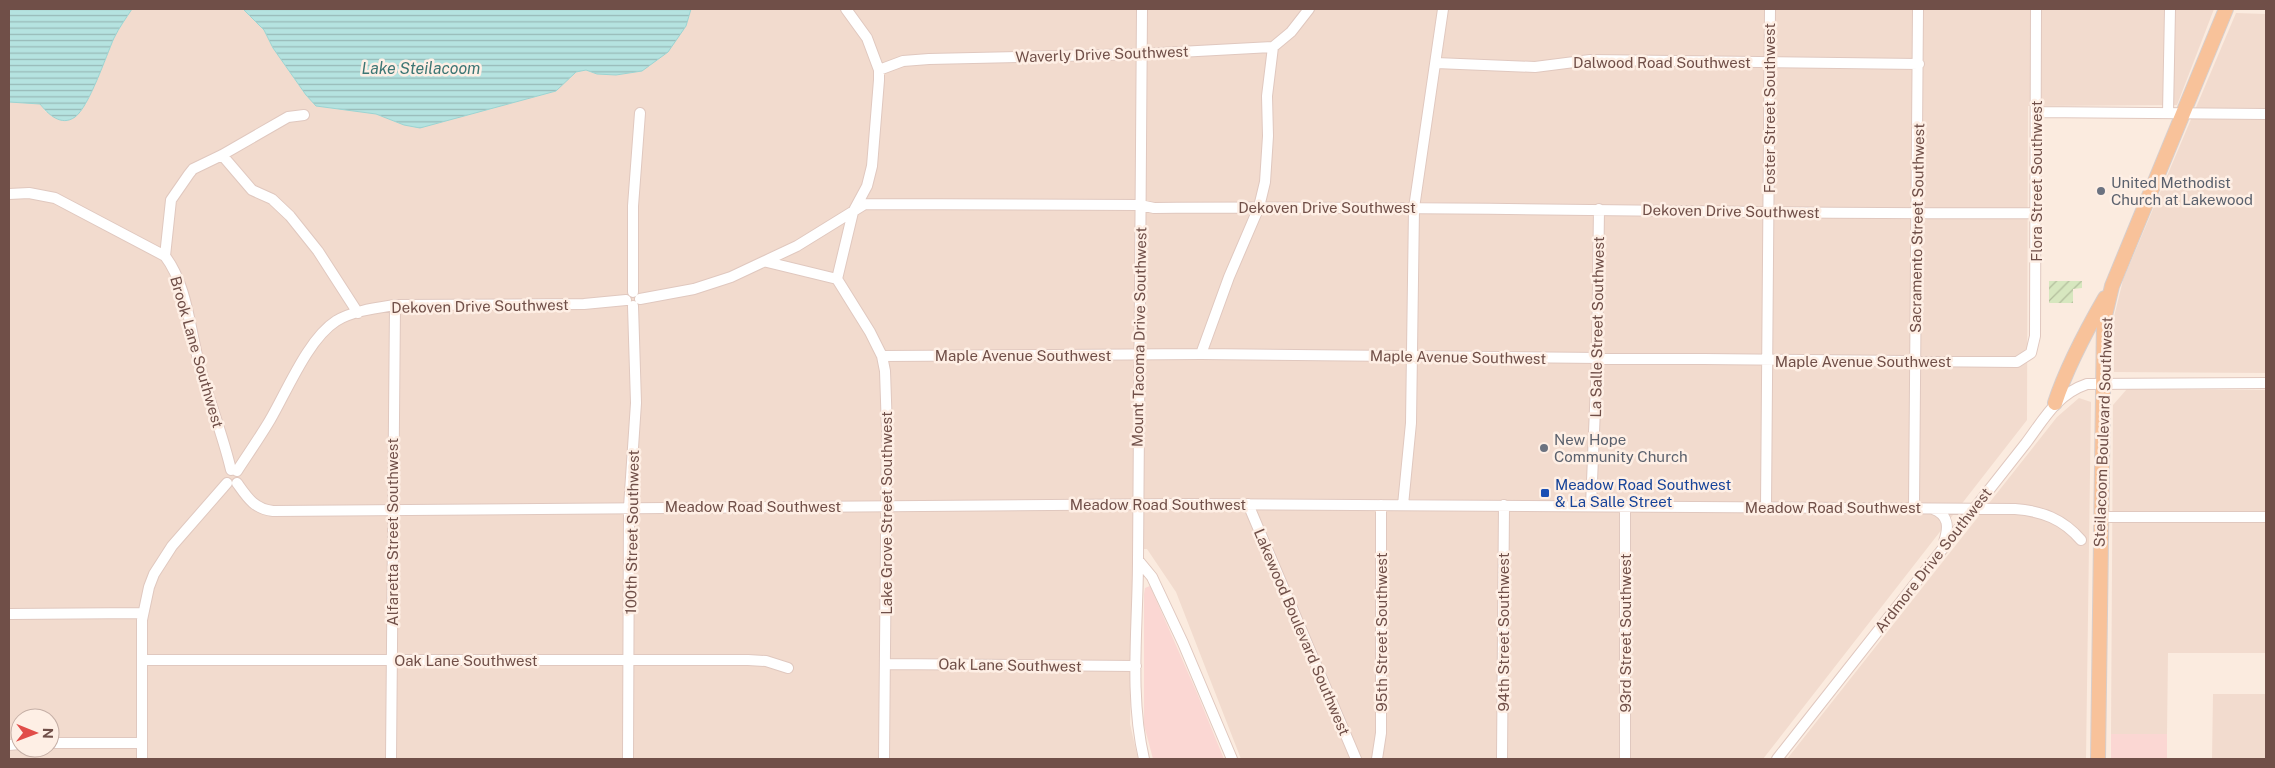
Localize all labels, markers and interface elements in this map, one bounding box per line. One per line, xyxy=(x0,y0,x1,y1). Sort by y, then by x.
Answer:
street label: Foster Street Southwest xyxy=(1761,23,1778,193)
street label: Waverly Drive Southwest xyxy=(1015,42,1189,66)
street label: Dalwood Road Southwest xyxy=(1573,54,1751,71)
water label: Lake Steilacoom xyxy=(362,59,480,78)
street label: Flora Street Southwest xyxy=(2028,100,2045,262)
street label: Sacramento Street Southwest xyxy=(1907,123,1927,333)
place label: United Methodist Church at Lakewood xyxy=(2111,174,2253,208)
marker: United Methodist Church at Lakewood xyxy=(2095,185,2107,197)
street label: Dekoven Drive Southwest xyxy=(1238,199,1416,216)
street label: Dekoven Drive Southwest xyxy=(1642,201,1820,221)
street label: Mount Tacoma Drive Southwest xyxy=(1129,227,1149,447)
street label: La Salle Street Southwest xyxy=(1587,236,1607,418)
street label: Brook Lane Southwest xyxy=(167,274,227,430)
street label: Dekoven Drive Southwest xyxy=(391,296,569,316)
street label: Steilacoom Boulevard Southwest xyxy=(2090,316,2116,548)
street label: Maple Avenue Southwest xyxy=(935,347,1111,364)
street label: Maple Avenue Southwest xyxy=(1370,347,1547,367)
street label: Maple Avenue Southwest xyxy=(1775,353,1951,370)
street label: Lake Grove Street Southwest xyxy=(878,411,895,615)
place label: New Hope Community Church xyxy=(1554,431,1688,465)
street label: Alfaretta Street Southwest xyxy=(384,438,401,626)
marker: New Hope Community Church xyxy=(1538,442,1550,454)
street label: 100th Street Southwest xyxy=(622,449,642,614)
place label: Meadow Road Southwest & La Salle Street xyxy=(1555,476,1732,510)
street label: Ardmore Drive Southwest xyxy=(1871,484,1995,636)
marker: Meadow Road Southwest & La Salle Street xyxy=(1539,487,1551,499)
street label: Meadow Road Southwest xyxy=(1070,496,1246,513)
street label: Meadow Road Southwest xyxy=(665,498,841,515)
street label: Meadow Road Southwest xyxy=(1745,499,1921,516)
street label: Lakewood Boulevard Southwest xyxy=(1251,526,1353,738)
street label: 95th Street Southwest xyxy=(1373,552,1390,712)
street label: 94th Street Southwest xyxy=(1495,552,1512,712)
street label: 93rd Street Southwest xyxy=(1617,553,1634,713)
street label: Oak Lane Southwest xyxy=(394,652,538,669)
street label: Oak Lane Southwest xyxy=(938,655,1082,675)
north arrow xyxy=(10,708,60,758)
text: N xyxy=(40,728,56,739)

